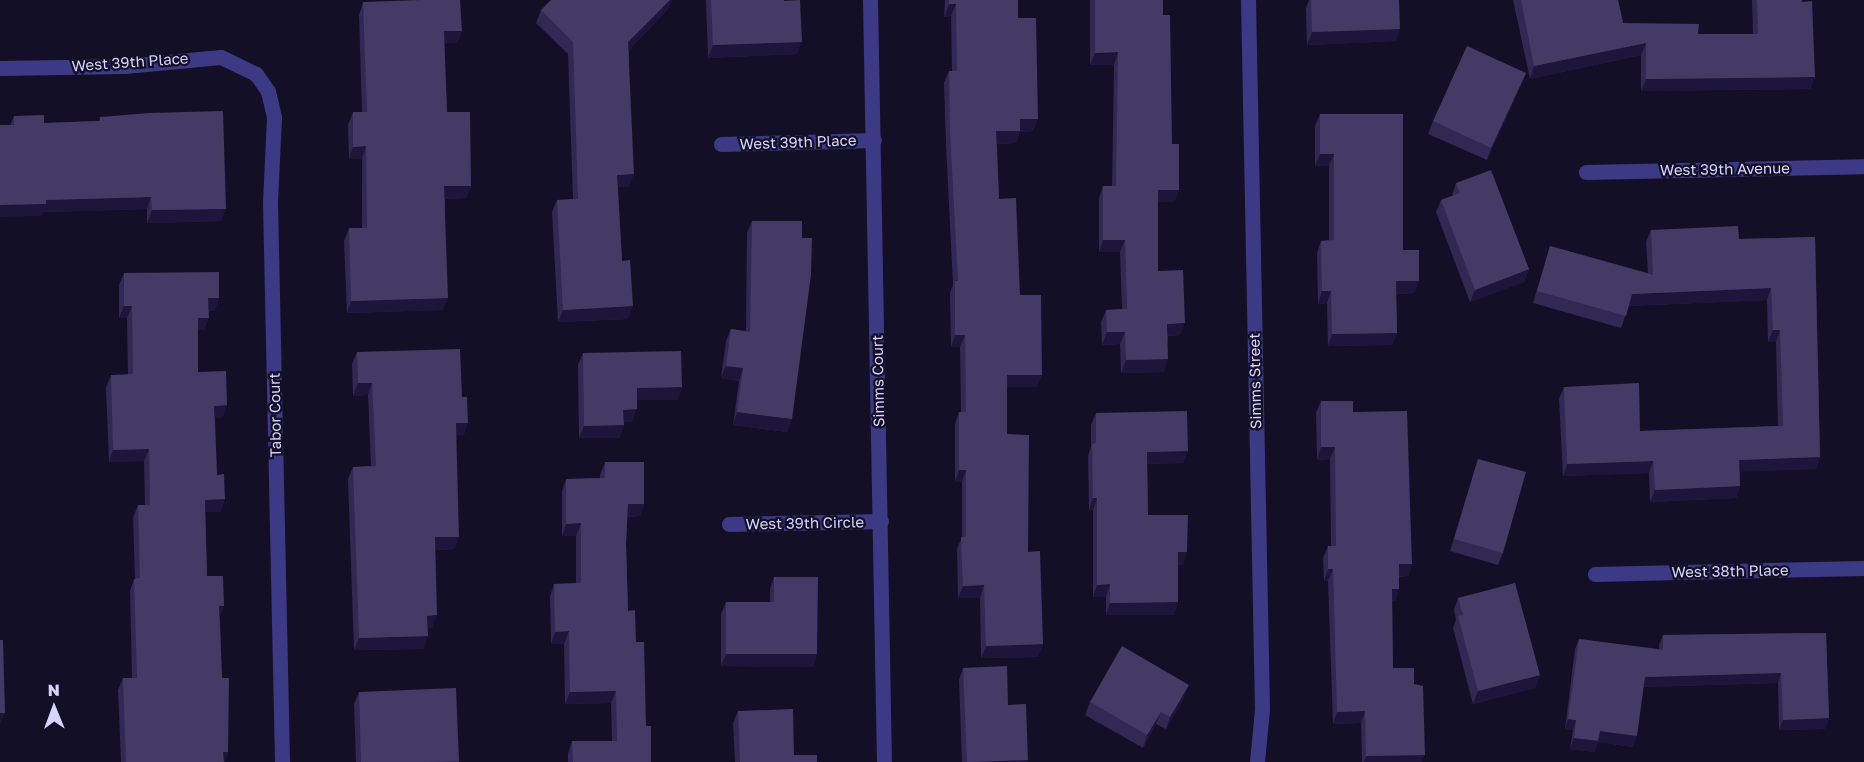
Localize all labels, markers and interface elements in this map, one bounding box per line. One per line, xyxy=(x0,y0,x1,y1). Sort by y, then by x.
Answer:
street label: West 39th Place xyxy=(71,49,189,75)
street label: West 39th Place xyxy=(739,131,857,153)
street label: West 39th Avenue xyxy=(1660,159,1790,179)
street label: Simms Street xyxy=(1245,333,1265,429)
street label: Simms Court xyxy=(868,335,888,427)
street label: Tabor Court xyxy=(265,373,285,457)
street label: West 39th Circle xyxy=(746,513,864,533)
street label: West 38th Place xyxy=(1671,561,1789,581)
north arrow xyxy=(24,678,84,738)
text: N xyxy=(47,680,60,700)

